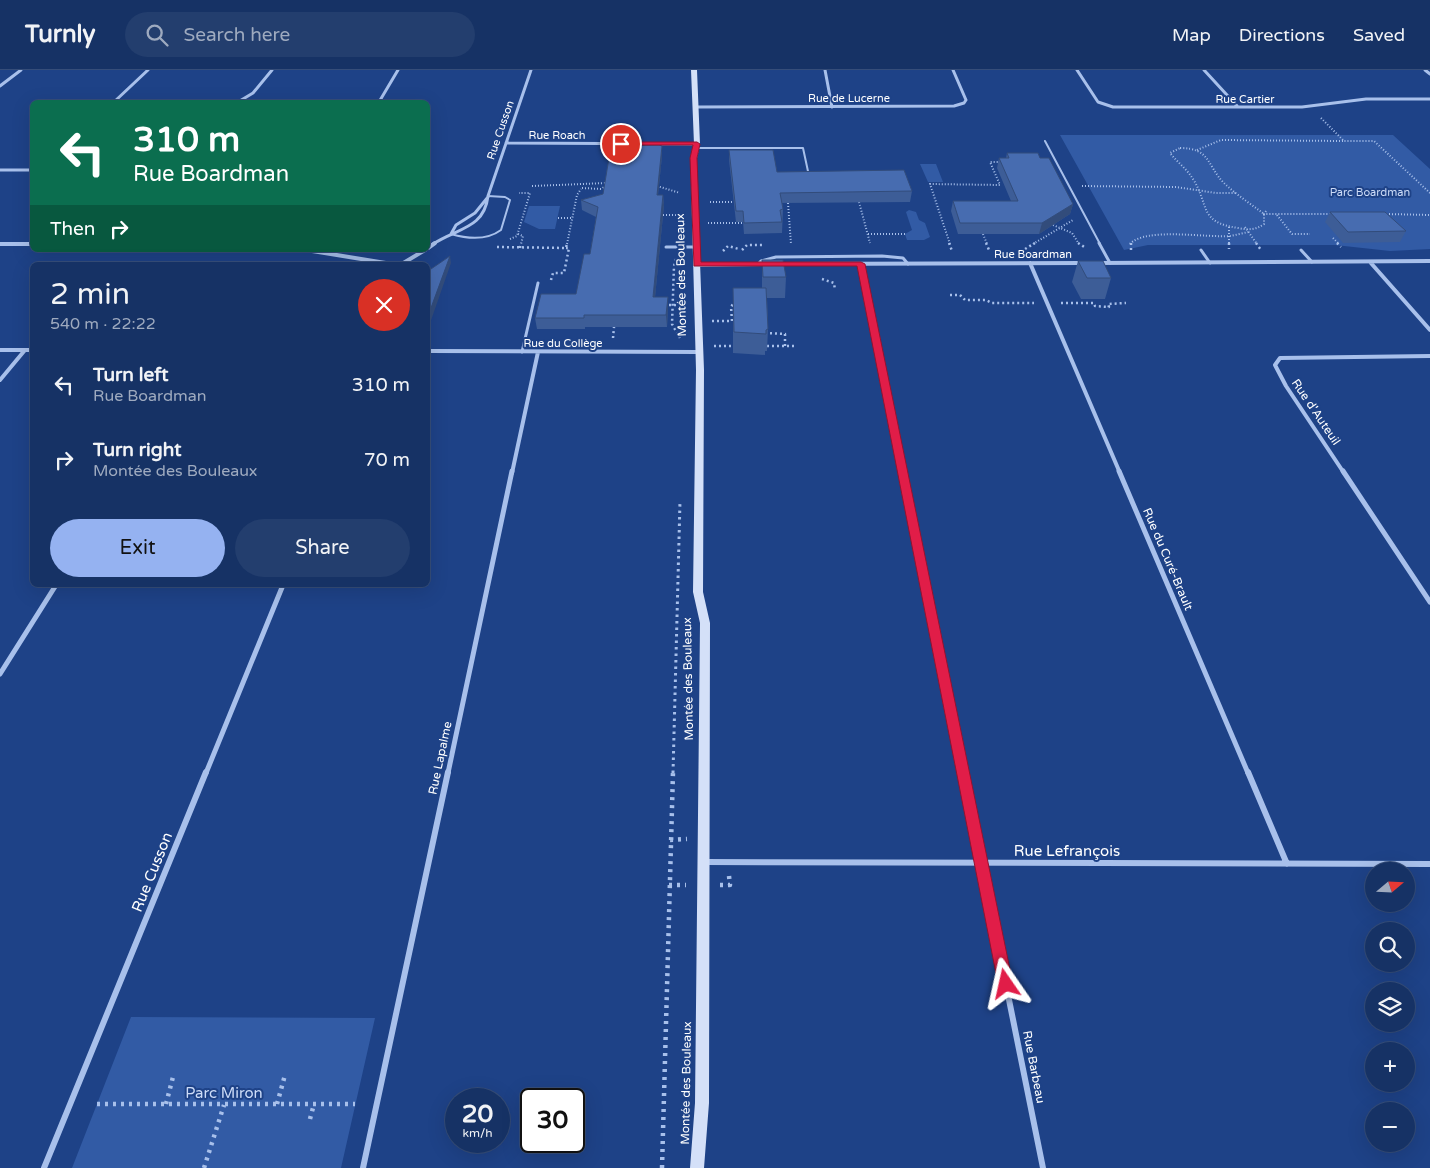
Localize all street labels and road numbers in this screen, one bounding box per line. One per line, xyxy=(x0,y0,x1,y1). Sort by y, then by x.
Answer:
street label: Rue de Lucerne xyxy=(808,92,890,105)
street label: Rue Cartier xyxy=(1215,93,1275,106)
street label: Rue Cusson xyxy=(484,99,517,161)
street label: Rue Roach xyxy=(529,129,585,142)
street label: Montée des Bouleaux xyxy=(673,213,689,337)
street label: Rue Boardman xyxy=(994,248,1072,261)
street label: Rue du Collège xyxy=(523,337,603,350)
street label: Rue d'Auteuil xyxy=(1289,376,1343,448)
street label: Rue du Curé-Brault xyxy=(1140,506,1196,613)
street label: Montée des Bouleaux xyxy=(680,617,696,741)
street label: Rue Lapalme xyxy=(425,720,455,796)
street label: Rue Cusson xyxy=(128,830,176,914)
street label: Rue Lefrançois xyxy=(1014,842,1120,860)
street label: Montée des Bouleaux xyxy=(678,1021,694,1145)
street label: Rue Barbeau xyxy=(1020,1029,1048,1105)

